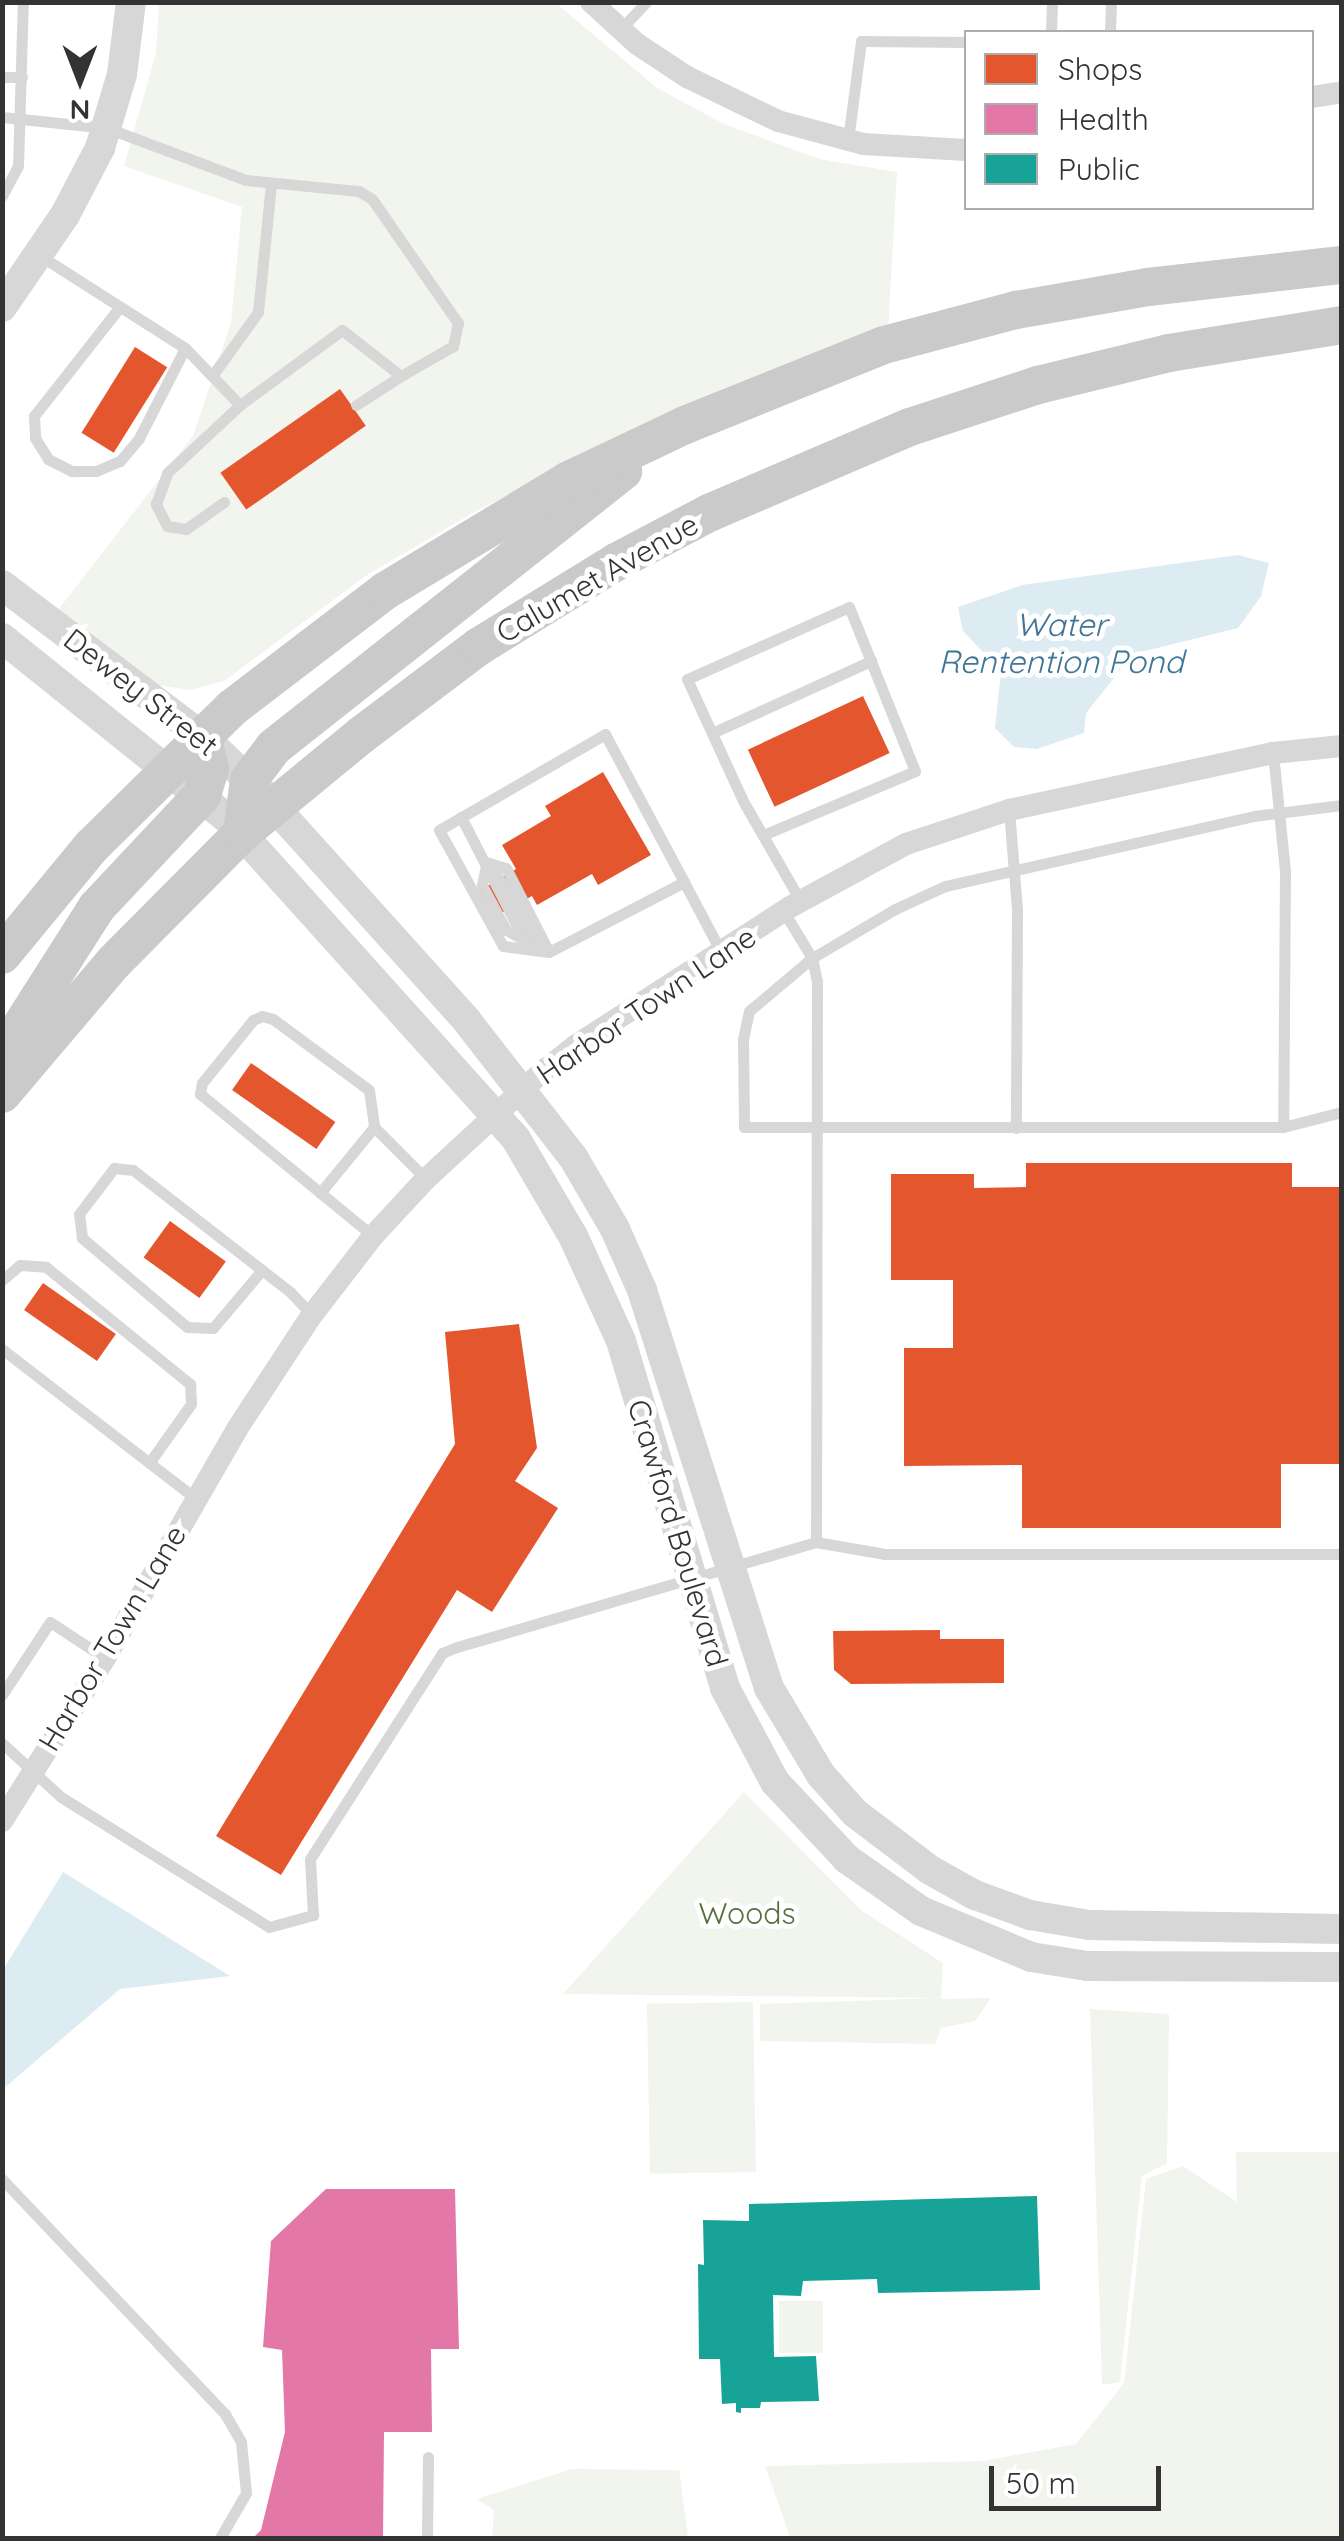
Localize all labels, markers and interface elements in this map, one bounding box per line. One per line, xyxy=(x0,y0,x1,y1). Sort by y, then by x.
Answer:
north arrow xyxy=(30,30,130,130)
legend xyxy=(964,30,1314,210)
text: Shops xyxy=(1058,50,1142,88)
text: N xyxy=(70,93,90,128)
text: Health xyxy=(1058,100,1149,138)
text: Public xyxy=(1058,150,1140,188)
street label: Calumet Avenue xyxy=(490,506,704,650)
water label: Water Rentention Pond xyxy=(938,606,1184,681)
street label: Dewey Street xyxy=(57,621,225,763)
street label: Harbor Town Lane xyxy=(530,918,762,1092)
street label: Crawford Boulevard xyxy=(620,1395,736,1671)
street label: Harbor Town Lane xyxy=(31,1519,193,1757)
park label: Woods xyxy=(698,1895,796,1931)
scale bar xyxy=(994,2446,1166,2508)
text: 50 m xyxy=(1006,2464,1076,2502)

